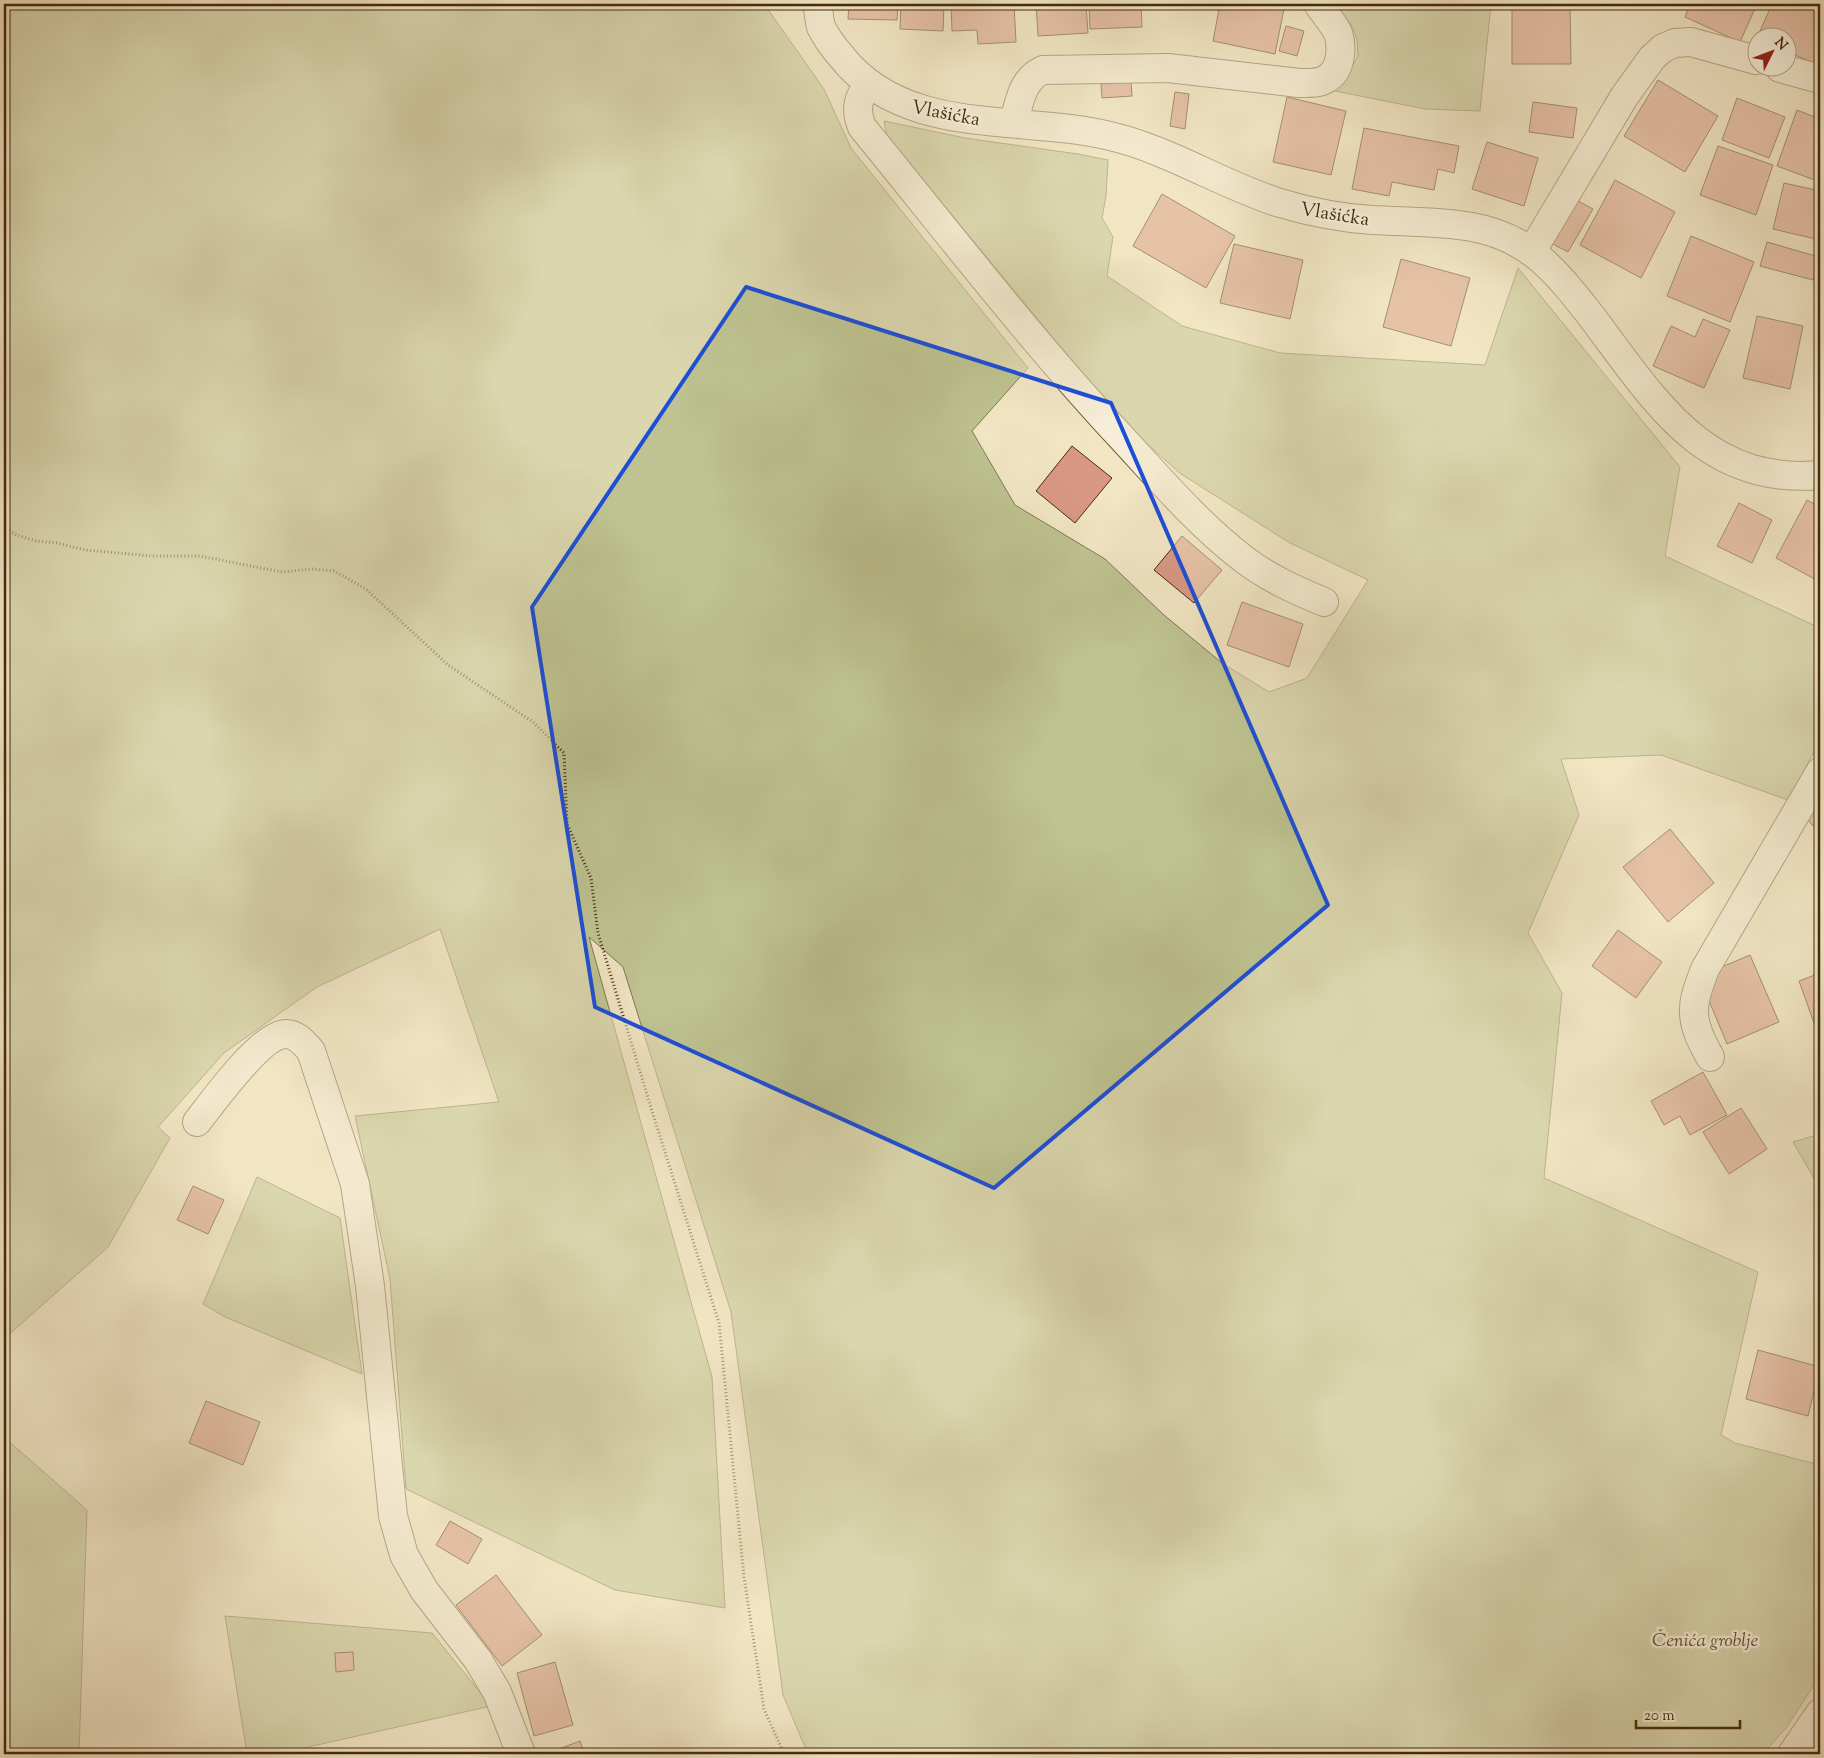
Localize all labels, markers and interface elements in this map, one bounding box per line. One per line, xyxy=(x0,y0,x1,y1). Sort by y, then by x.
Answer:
north arrow xyxy=(1746,28,1796,78)
text: N xyxy=(1769,34,1791,55)
street label: Vlašićka xyxy=(909,95,983,134)
street label: Vlašićka xyxy=(1298,197,1371,234)
park label: Čenića groblje xyxy=(1652,1628,1758,1655)
scale bar xyxy=(1636,1698,1740,1730)
text: 20 m xyxy=(1644,1706,1675,1727)

